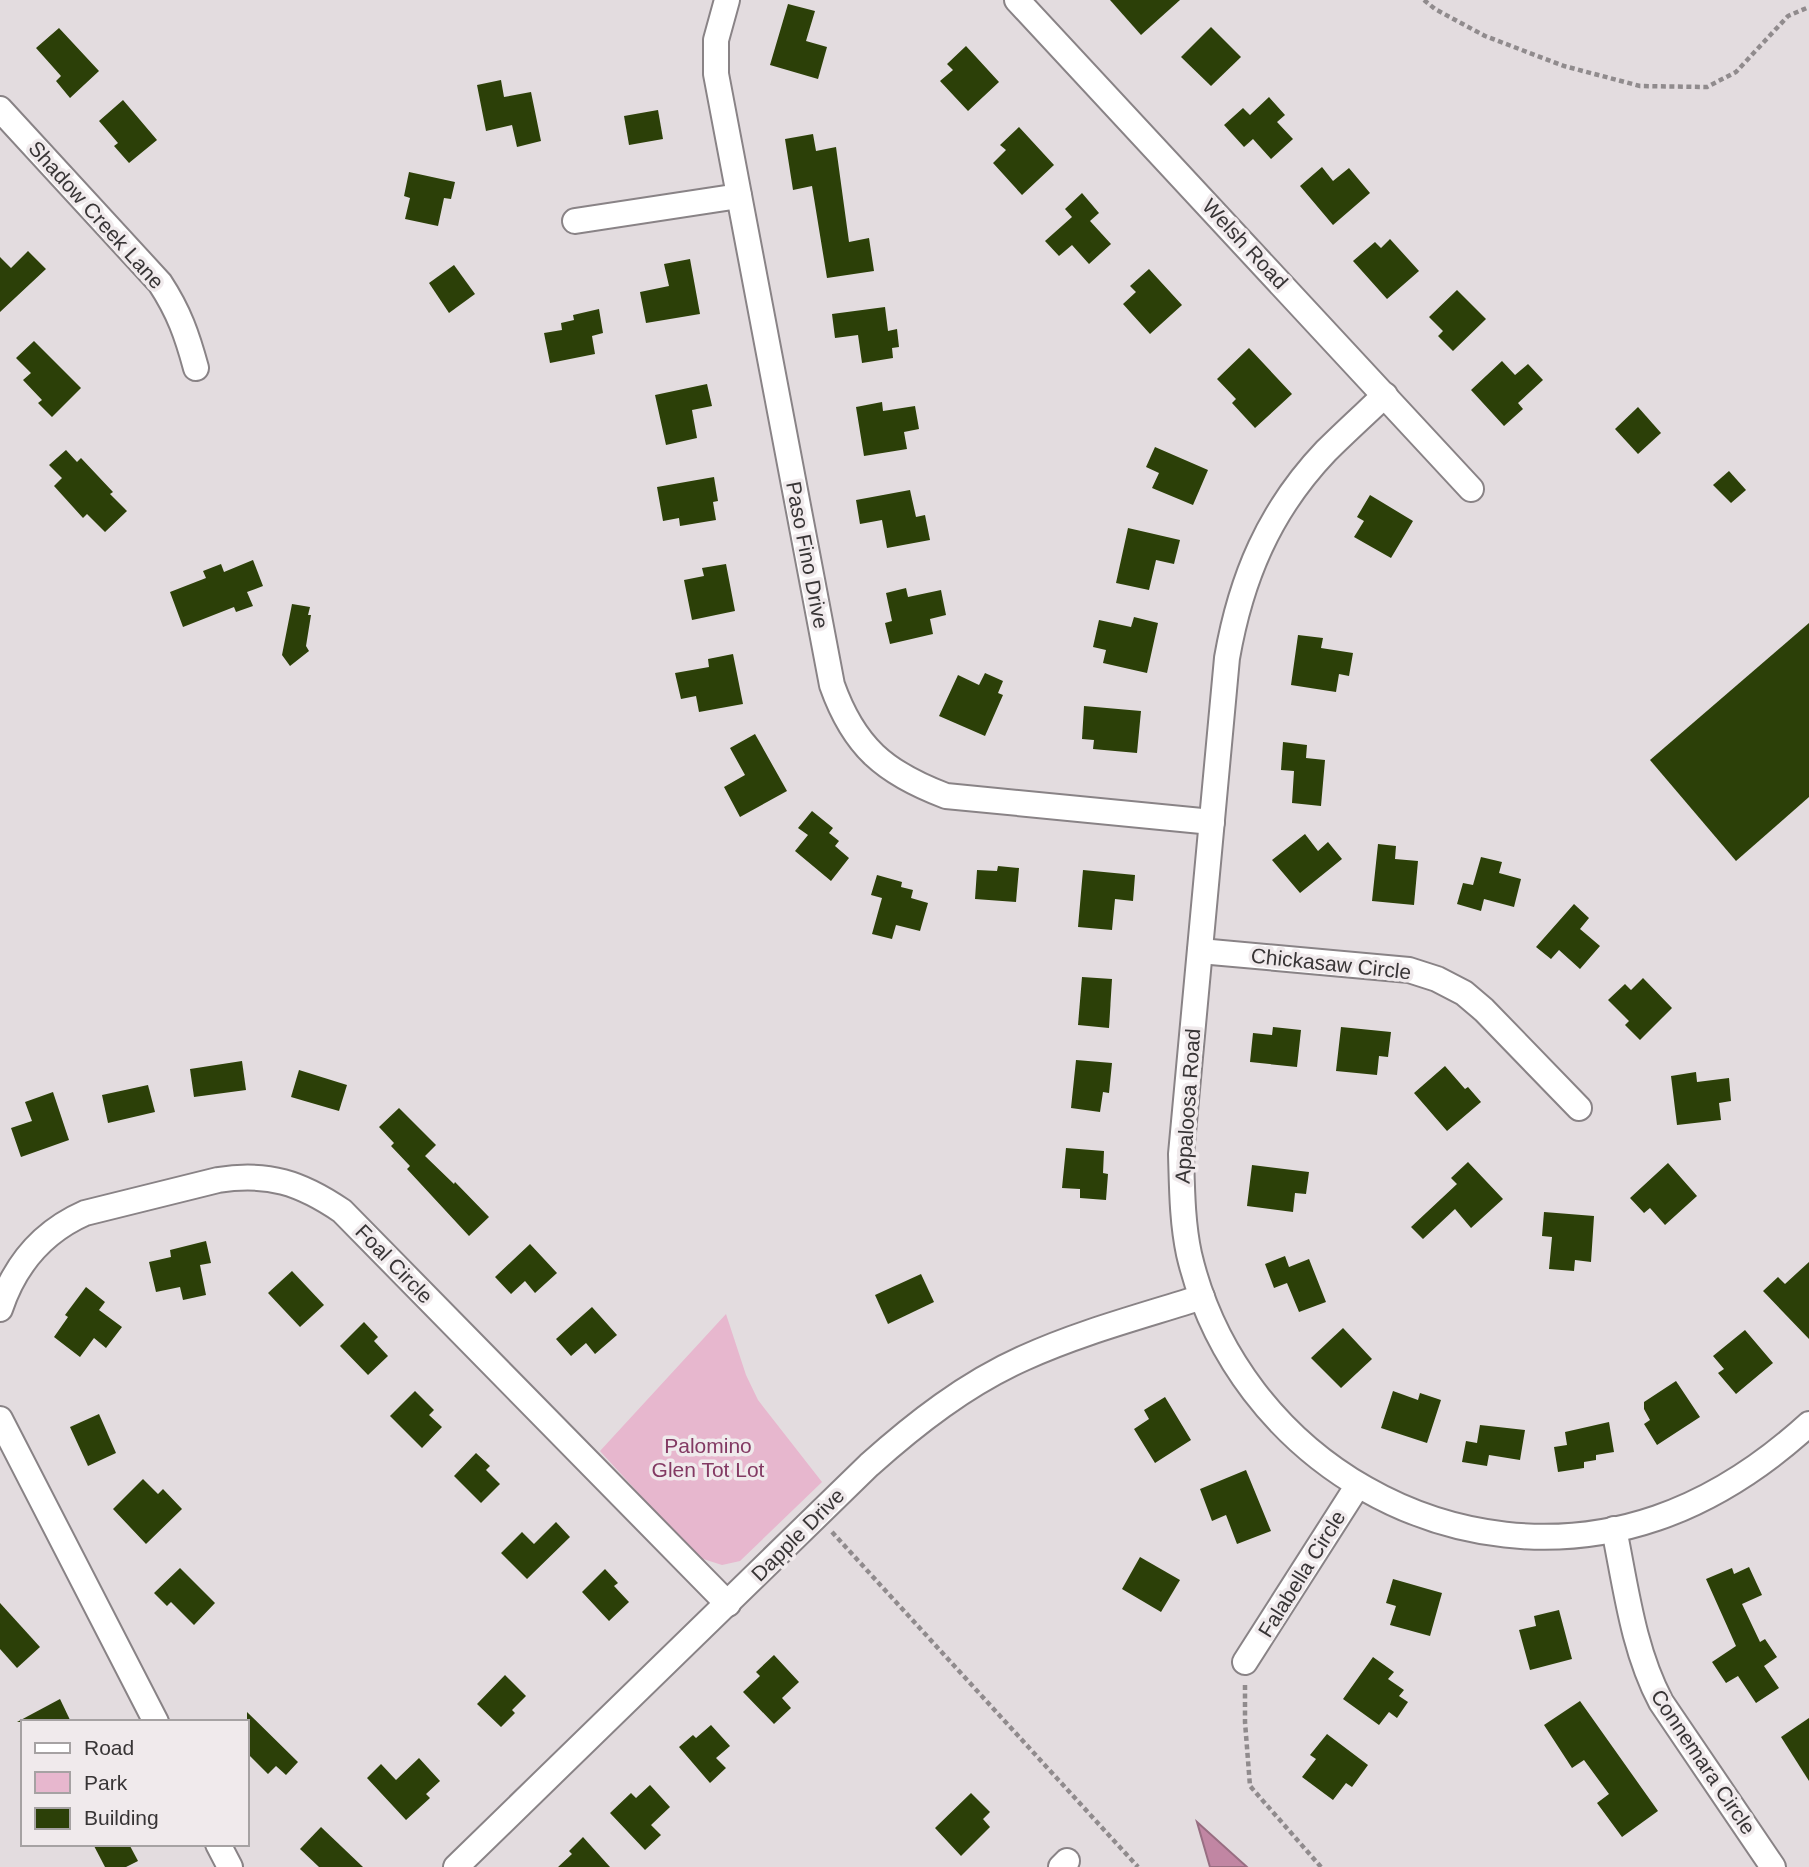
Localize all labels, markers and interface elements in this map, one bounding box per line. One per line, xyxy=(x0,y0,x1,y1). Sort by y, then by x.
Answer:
street label: Shadow Creek Lane xyxy=(24,136,169,293)
street label: Welsh Road xyxy=(1198,194,1293,293)
street label: Paso Fino Drive xyxy=(782,479,833,630)
street label: Chickasaw Circle xyxy=(1250,944,1412,983)
street label: Appaloosa Road xyxy=(1171,1028,1204,1184)
street label: Foal Circle xyxy=(351,1220,437,1308)
park label: Palomino Glen Tot Lot xyxy=(652,1434,765,1481)
street label: Dapple Drive xyxy=(747,1484,849,1586)
street label: Falabella Circle xyxy=(1253,1506,1350,1641)
street label: Connemara Circle xyxy=(1647,1685,1760,1838)
legend xyxy=(21,1720,248,1846)
text: Road xyxy=(84,1736,134,1759)
text: Park xyxy=(84,1771,128,1794)
text: Building xyxy=(84,1806,159,1829)

